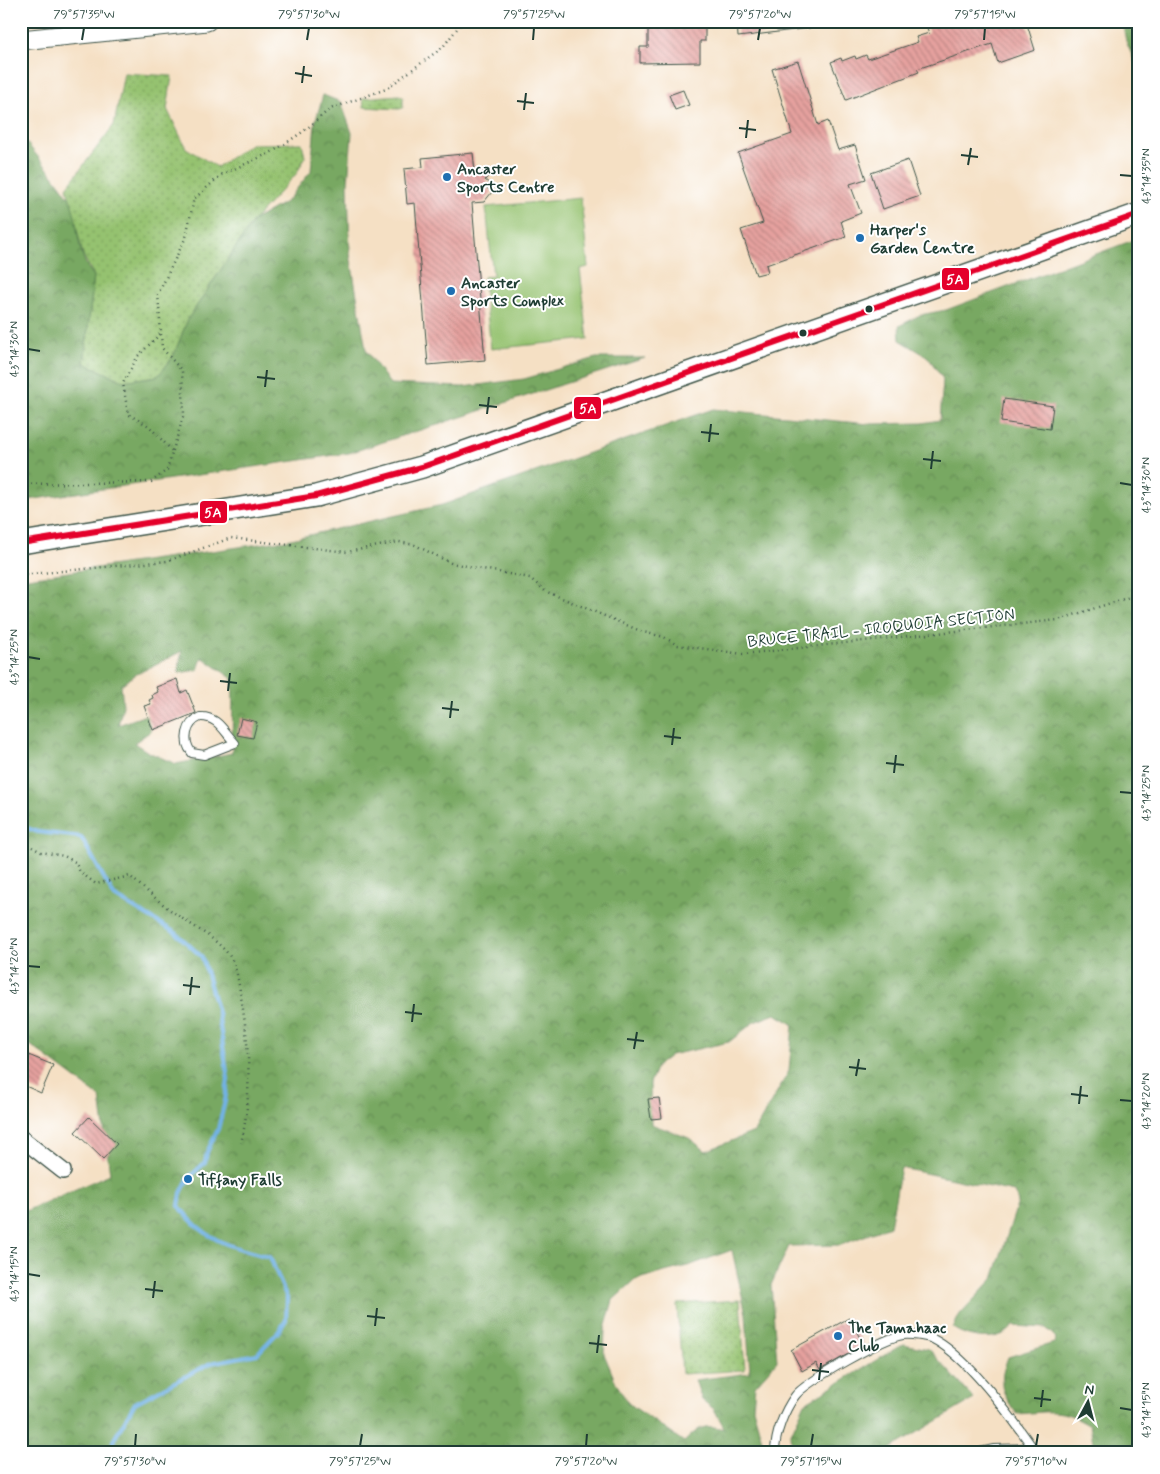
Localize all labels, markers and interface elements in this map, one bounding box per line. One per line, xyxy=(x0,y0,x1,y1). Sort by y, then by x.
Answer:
text: 79°57'35"W xyxy=(53,7,115,23)
text: 79°57'30"W xyxy=(278,7,340,23)
text: 79°57'25"W xyxy=(503,7,565,23)
text: 79°57'20"W xyxy=(729,7,791,23)
text: 79°57'15"W xyxy=(954,7,1016,23)
text: 43°14'35"N xyxy=(1139,148,1155,204)
place label: Ancaster Sports Centre xyxy=(457,159,555,198)
marker: Ancaster Sports Centre xyxy=(441,171,453,183)
place label: Harper's Garden Centre xyxy=(870,220,975,259)
marker: Harper's Garden Centre xyxy=(854,232,866,244)
line badge: 5A xyxy=(941,267,970,291)
text: 5A xyxy=(946,271,964,289)
place label: Ancaster Sports Complex xyxy=(461,273,564,312)
marker: Ancaster Sports Complex xyxy=(445,285,457,297)
unlabelled marker xyxy=(864,304,874,314)
text: 43°14'30"N xyxy=(7,321,23,377)
unlabelled marker xyxy=(798,328,808,338)
line badge: 5A xyxy=(573,396,602,420)
text: 5A xyxy=(579,400,597,418)
text: 43°14'30"N xyxy=(1139,457,1155,513)
line badge: 5A xyxy=(199,500,228,524)
text: 5A xyxy=(204,504,222,522)
street label: BRUCE TRAIL - IROQUOIA SECTION xyxy=(747,604,1016,653)
text: 43°14'25"N xyxy=(7,629,23,685)
text: 43°14'25"N xyxy=(1139,765,1155,821)
text: 43°14'20"N xyxy=(7,938,23,994)
text: 43°14'20"N xyxy=(1139,1073,1155,1129)
place label: Tiffany Falls xyxy=(198,1170,282,1191)
marker: Tiffany Falls xyxy=(182,1173,194,1185)
text: 43°14'15"N xyxy=(7,1246,23,1302)
place label: The Tamahaac Club xyxy=(848,1318,947,1357)
marker: The Tamahaac Club xyxy=(832,1330,844,1342)
north arrow xyxy=(1062,1376,1112,1426)
text: N xyxy=(1084,1381,1095,1400)
text: 43°14'15"N xyxy=(1139,1382,1155,1438)
text: 79°57'30"W xyxy=(104,1454,166,1470)
text: 79°57'25"W xyxy=(329,1454,391,1470)
text: 79°57'20"W xyxy=(555,1454,617,1470)
text: 79°57'15"W xyxy=(780,1454,842,1470)
text: 79°57'10"W xyxy=(1005,1454,1067,1470)

